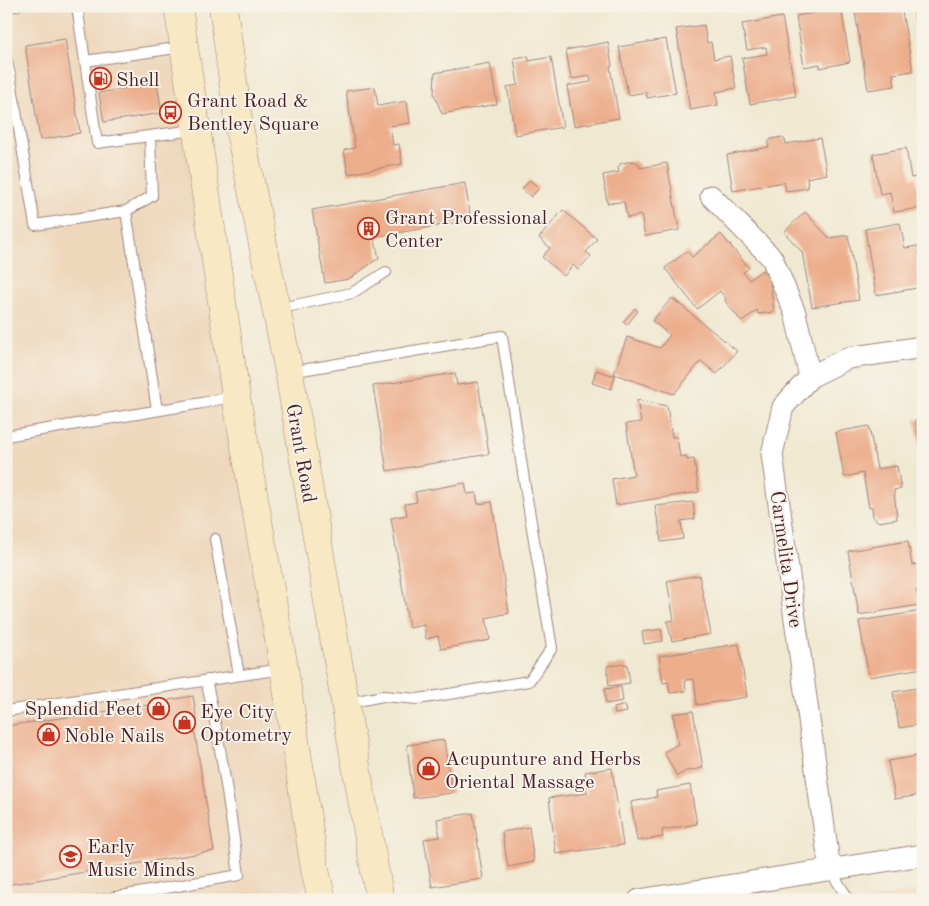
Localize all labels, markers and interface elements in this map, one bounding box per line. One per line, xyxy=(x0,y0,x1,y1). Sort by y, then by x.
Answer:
fuel station icon: Shell xyxy=(88,67,112,91)
place label: Shell xyxy=(116,71,159,91)
place label: Grant Road & Bentley Square xyxy=(187,92,319,135)
bus stop icon: Grant Road & Bentley Square xyxy=(159,100,183,124)
place label: Grant Professional Center xyxy=(385,209,547,252)
building icon: Grant Professional Center xyxy=(357,216,381,240)
street label: Grant Road xyxy=(281,402,319,505)
street label: Carmelita Drive xyxy=(766,490,805,629)
shop icon: Splendid Feet xyxy=(146,696,170,720)
place label: Splendid Feet xyxy=(24,700,142,720)
place label: Eye City Optometry xyxy=(200,703,293,746)
shop icon: Eye City Optometry xyxy=(172,711,196,735)
shop icon: Noble Nails xyxy=(36,723,60,747)
place label: Noble Nails xyxy=(64,727,165,747)
place label: Acupunture and Herbs Oriental Massage xyxy=(445,750,641,793)
shop icon: Acupunture and Herbs Oriental Massage xyxy=(417,757,441,781)
place label: Early Music Minds xyxy=(87,838,195,881)
school or university icon: Early Music Minds xyxy=(59,845,83,869)

